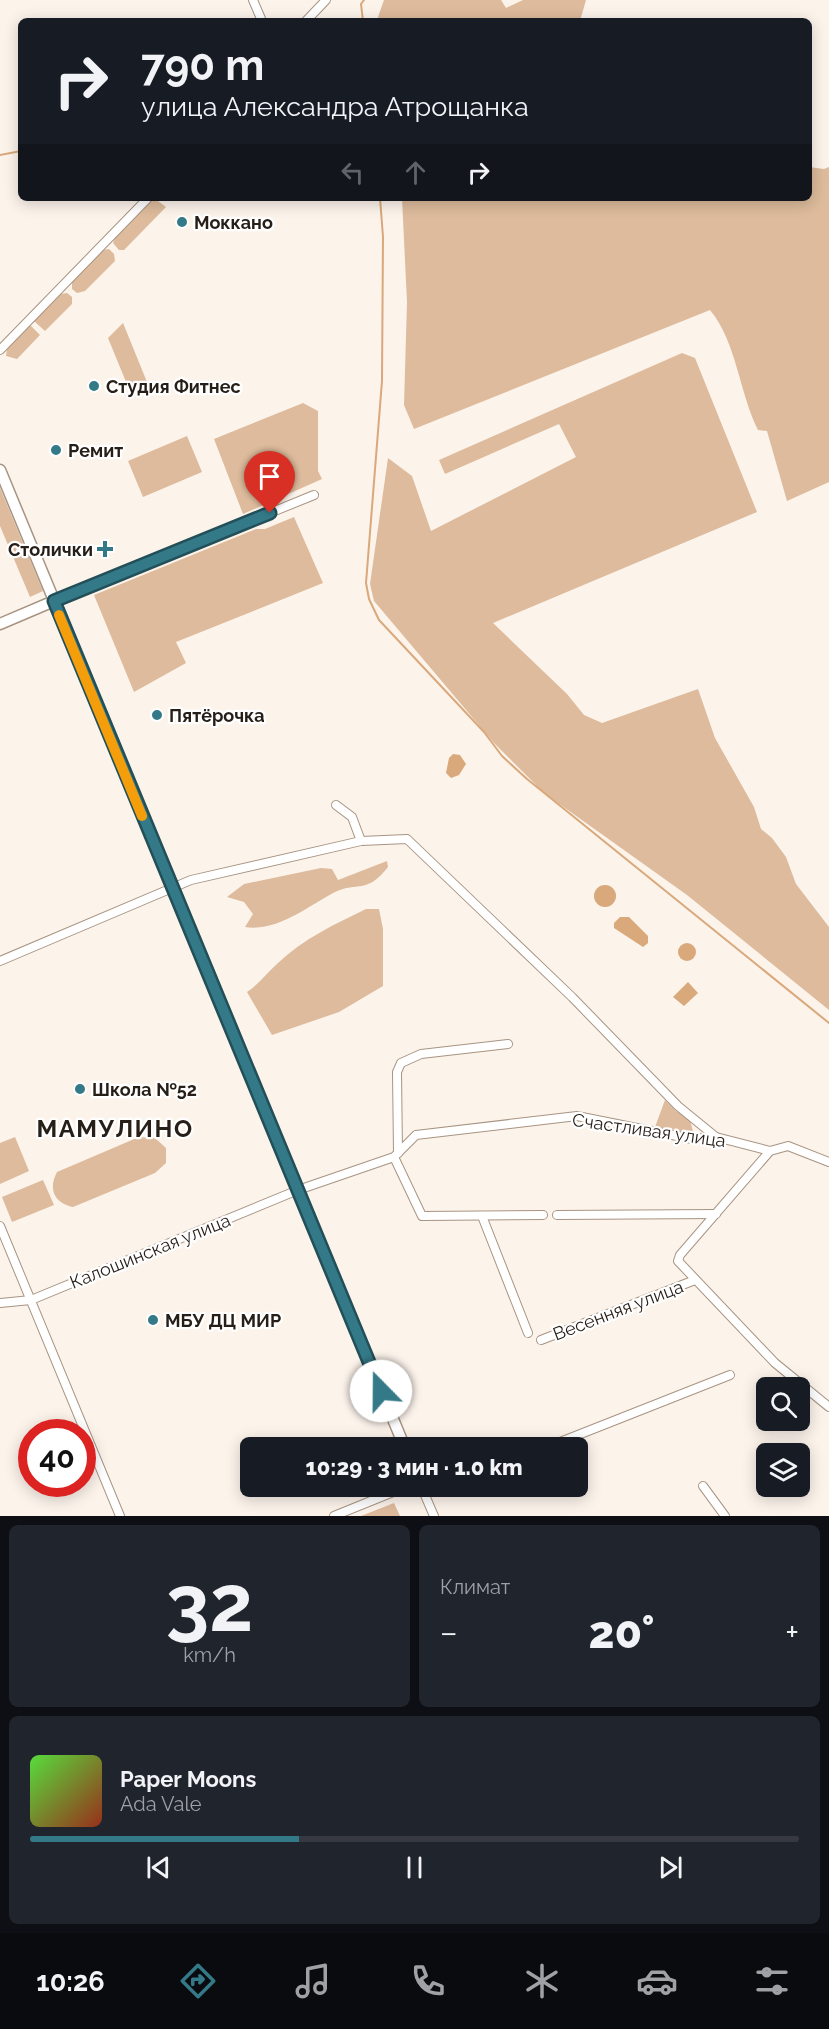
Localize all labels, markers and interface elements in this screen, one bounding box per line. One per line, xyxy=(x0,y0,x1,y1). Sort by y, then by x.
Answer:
text: 790 m xyxy=(141,41,264,90)
icon: right xyxy=(42,42,120,120)
text: улица Александра Атрощанка xyxy=(141,91,529,122)
icon: left xyxy=(336,156,369,189)
icon: ahead xyxy=(399,156,432,189)
icon: right xyxy=(462,156,495,189)
place label: Моккано xyxy=(194,212,273,233)
marker: Моккано xyxy=(175,215,189,229)
place label: Студия Фитнес xyxy=(106,376,241,397)
marker: Студия Фитнес xyxy=(87,379,101,393)
place label: Ремит xyxy=(68,440,123,461)
marker: Ремит xyxy=(49,443,63,457)
pin xyxy=(244,451,295,513)
icon: arrive xyxy=(253,460,286,493)
place label: Столички xyxy=(8,539,93,560)
marker: Столички xyxy=(98,542,112,556)
place label: Пятёрочка xyxy=(169,705,265,726)
marker: Пятёрочка xyxy=(150,708,164,722)
place label: Школа №52 xyxy=(92,1079,197,1100)
marker: Школа №52 xyxy=(73,1082,87,1096)
street label: Счастливая улица xyxy=(571,1109,727,1151)
district label: МАМУЛИНО xyxy=(36,1114,194,1143)
street label: Калошинская улица xyxy=(67,1209,233,1293)
street label: Весенняя улица xyxy=(550,1276,686,1344)
place label: МБУ ДЦ МИР xyxy=(165,1310,281,1331)
marker: МБУ ДЦ МИР xyxy=(146,1313,160,1327)
position arrow xyxy=(349,1359,413,1423)
map controls xyxy=(756,1377,810,1497)
button: search xyxy=(756,1377,810,1431)
speed limit sign: 40 xyxy=(18,1419,96,1497)
button: layers xyxy=(756,1443,810,1497)
text: 10:29 · 3 мин · 1.0 km xyxy=(305,1454,523,1480)
text: 32 xyxy=(166,1558,253,1649)
text: Климат xyxy=(440,1575,510,1599)
text: 20° xyxy=(588,1606,655,1659)
text: − xyxy=(440,1613,458,1652)
text: + xyxy=(785,1613,799,1652)
text: km/h xyxy=(183,1643,236,1667)
text: Paper Moons xyxy=(120,1766,256,1792)
text: Ada Vale xyxy=(120,1792,202,1816)
icon: previous xyxy=(142,1851,175,1884)
icon: pause xyxy=(398,1851,431,1884)
icon: next xyxy=(654,1851,687,1884)
icon: directions xyxy=(177,1960,219,2002)
icon: music xyxy=(292,1960,334,2002)
icon: phone xyxy=(407,1960,449,2002)
icon: climate xyxy=(521,1960,563,2002)
icon: car xyxy=(636,1960,678,2002)
icon: filters xyxy=(751,1960,793,2002)
text: 10:26 xyxy=(36,1966,105,1997)

